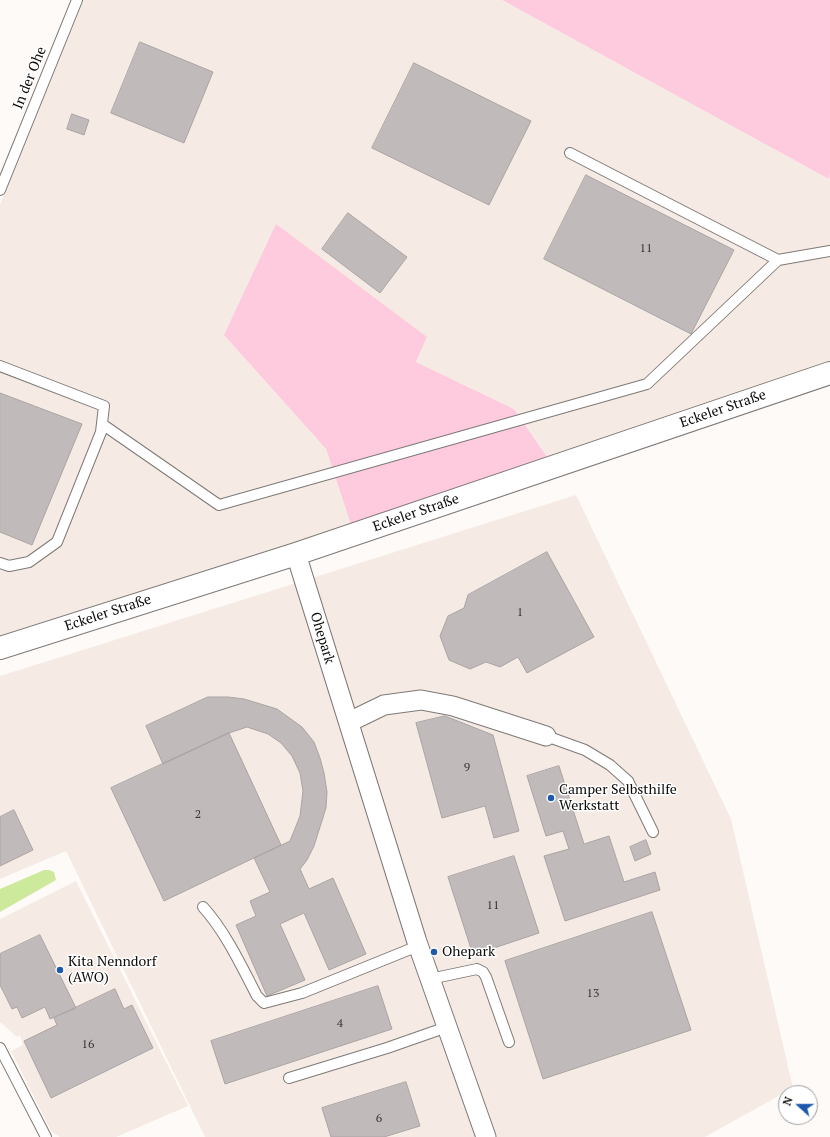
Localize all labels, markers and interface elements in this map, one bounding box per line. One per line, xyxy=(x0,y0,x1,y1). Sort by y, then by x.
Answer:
street label: In der Ohe xyxy=(10,44,50,112)
house number: 11 xyxy=(640,242,652,256)
street label: Eckeler Straße xyxy=(678,386,768,432)
street label: Eckeler Straße xyxy=(371,490,461,536)
street label: Eckeler Straße xyxy=(63,591,153,635)
house number: 1 xyxy=(517,606,523,620)
street label: Ohepark xyxy=(306,610,338,666)
house number: 9 xyxy=(464,761,470,775)
place label: Camper Selbsthilfe Werkstatt xyxy=(559,782,677,814)
marker: Camper Selbsthilfe Werkstatt xyxy=(546,793,556,803)
house number: 2 xyxy=(195,808,201,822)
house number: 11 xyxy=(487,899,499,913)
place label: Ohepark xyxy=(442,944,495,960)
marker: Ohepark xyxy=(429,947,439,957)
place label: Kita Nenndorf (AWO) xyxy=(68,954,157,986)
marker: Kita Nenndorf (AWO) xyxy=(55,965,65,975)
house number: 13 xyxy=(587,987,599,1001)
house number: 4 xyxy=(337,1017,343,1031)
house number: 16 xyxy=(82,1038,94,1052)
north arrow xyxy=(778,1085,818,1125)
text: N xyxy=(780,1095,796,1107)
house number: 6 xyxy=(376,1112,382,1126)

